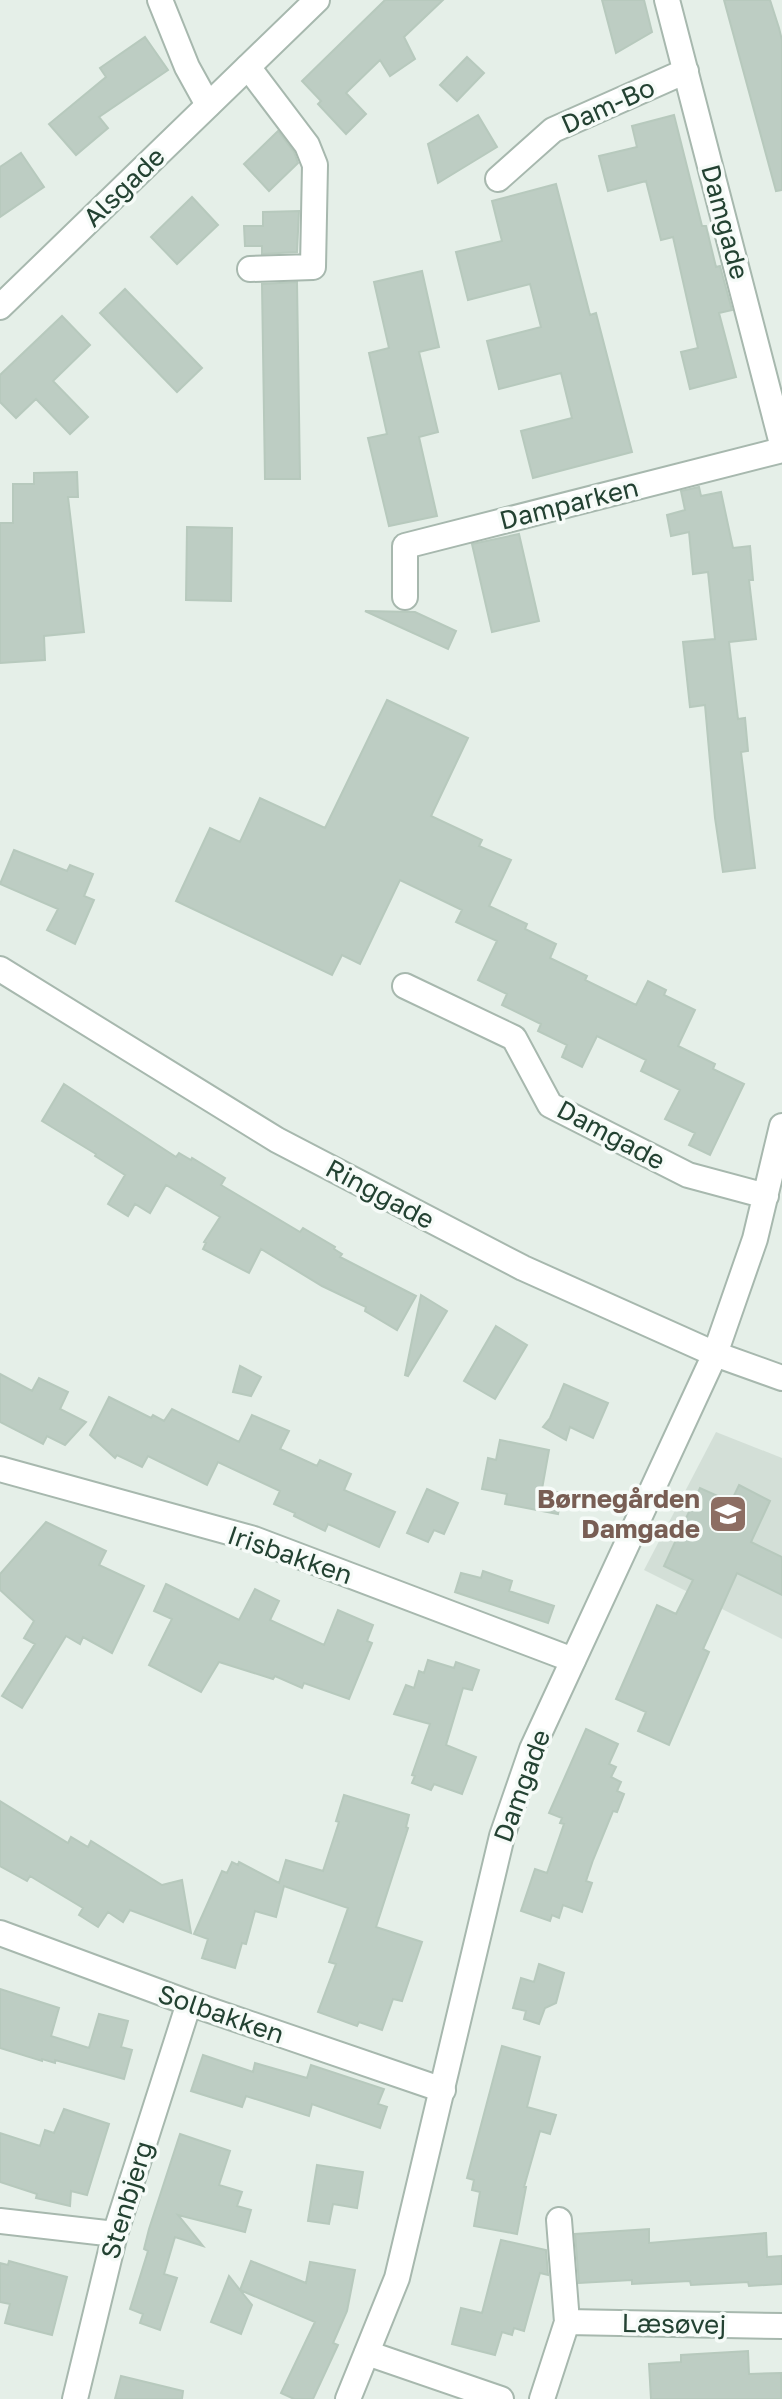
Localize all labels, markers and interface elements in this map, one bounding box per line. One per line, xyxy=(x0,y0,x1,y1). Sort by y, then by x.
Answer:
street label: Dam-Bo xyxy=(556,71,659,140)
street label: Alsgade xyxy=(77,140,171,233)
street label: Damgade xyxy=(695,161,756,283)
street label: Damparken xyxy=(496,471,642,536)
street label: Damgade xyxy=(552,1093,670,1176)
street label: Ringgade xyxy=(321,1152,440,1235)
place label: Børnegården Damgade xyxy=(537,1483,700,1544)
school or university icon: Børnegården Damgade xyxy=(707,1493,749,1535)
street label: Irisbakken xyxy=(224,1519,357,1590)
street label: Damgade xyxy=(487,1725,556,1846)
street label: Solbakken xyxy=(154,1978,288,2050)
street label: Stenbjerg xyxy=(94,2137,159,2262)
street label: Læsøvej xyxy=(621,2307,727,2340)

